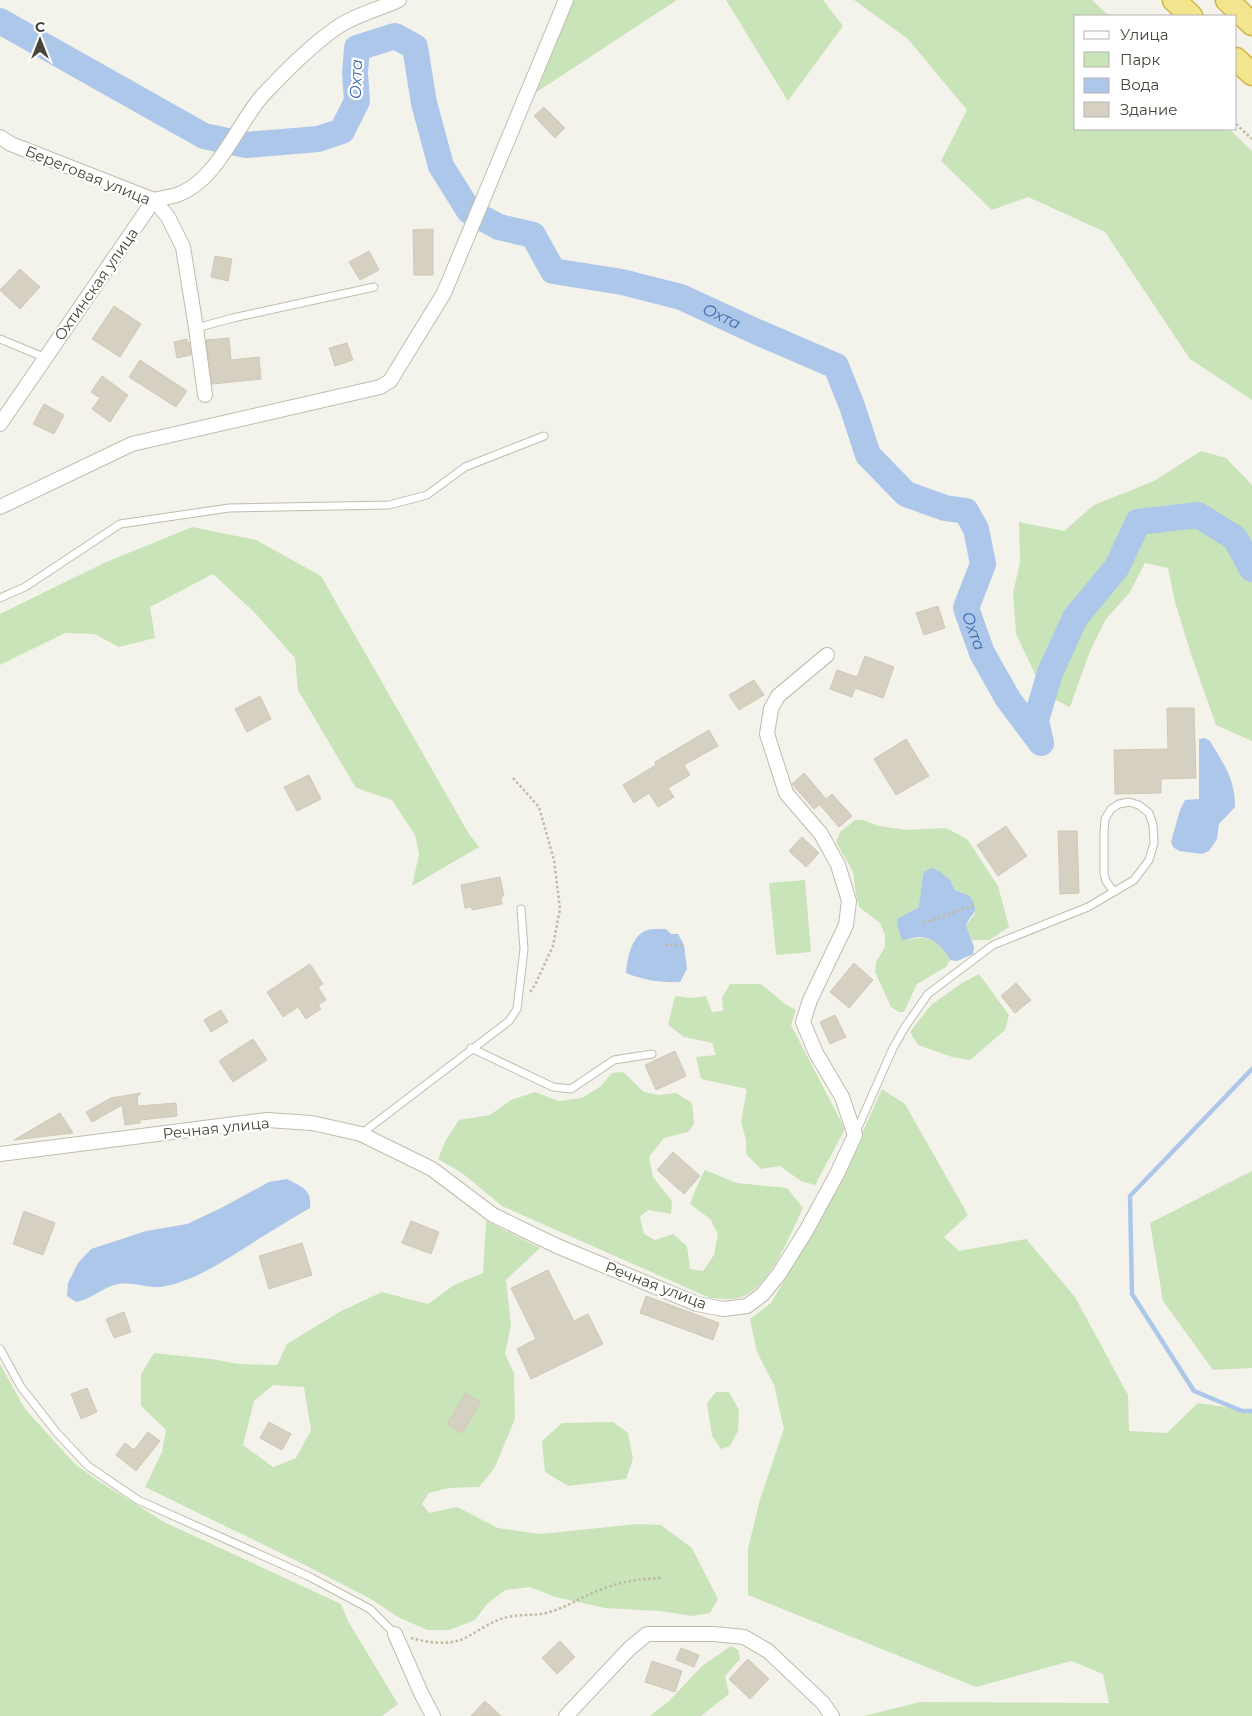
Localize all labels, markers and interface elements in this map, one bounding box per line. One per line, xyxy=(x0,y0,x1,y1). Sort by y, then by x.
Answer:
north arrow xyxy=(15,15,65,65)
legend xyxy=(1074,15,1237,130)
text: С xyxy=(35,18,45,36)
text: Улица xyxy=(1120,25,1168,44)
text: Парк xyxy=(1120,50,1160,69)
water label: Охта xyxy=(346,59,366,99)
text: Вода xyxy=(1120,75,1159,94)
text: Здание xyxy=(1120,100,1178,119)
street label: Береговая улица xyxy=(22,141,154,209)
street label: Охтинская улица xyxy=(50,224,142,344)
water label: Охта xyxy=(700,299,744,333)
water label: Охта xyxy=(958,609,990,653)
street label: Речная улица xyxy=(162,1113,270,1143)
street label: Речная улица xyxy=(602,1257,710,1313)

